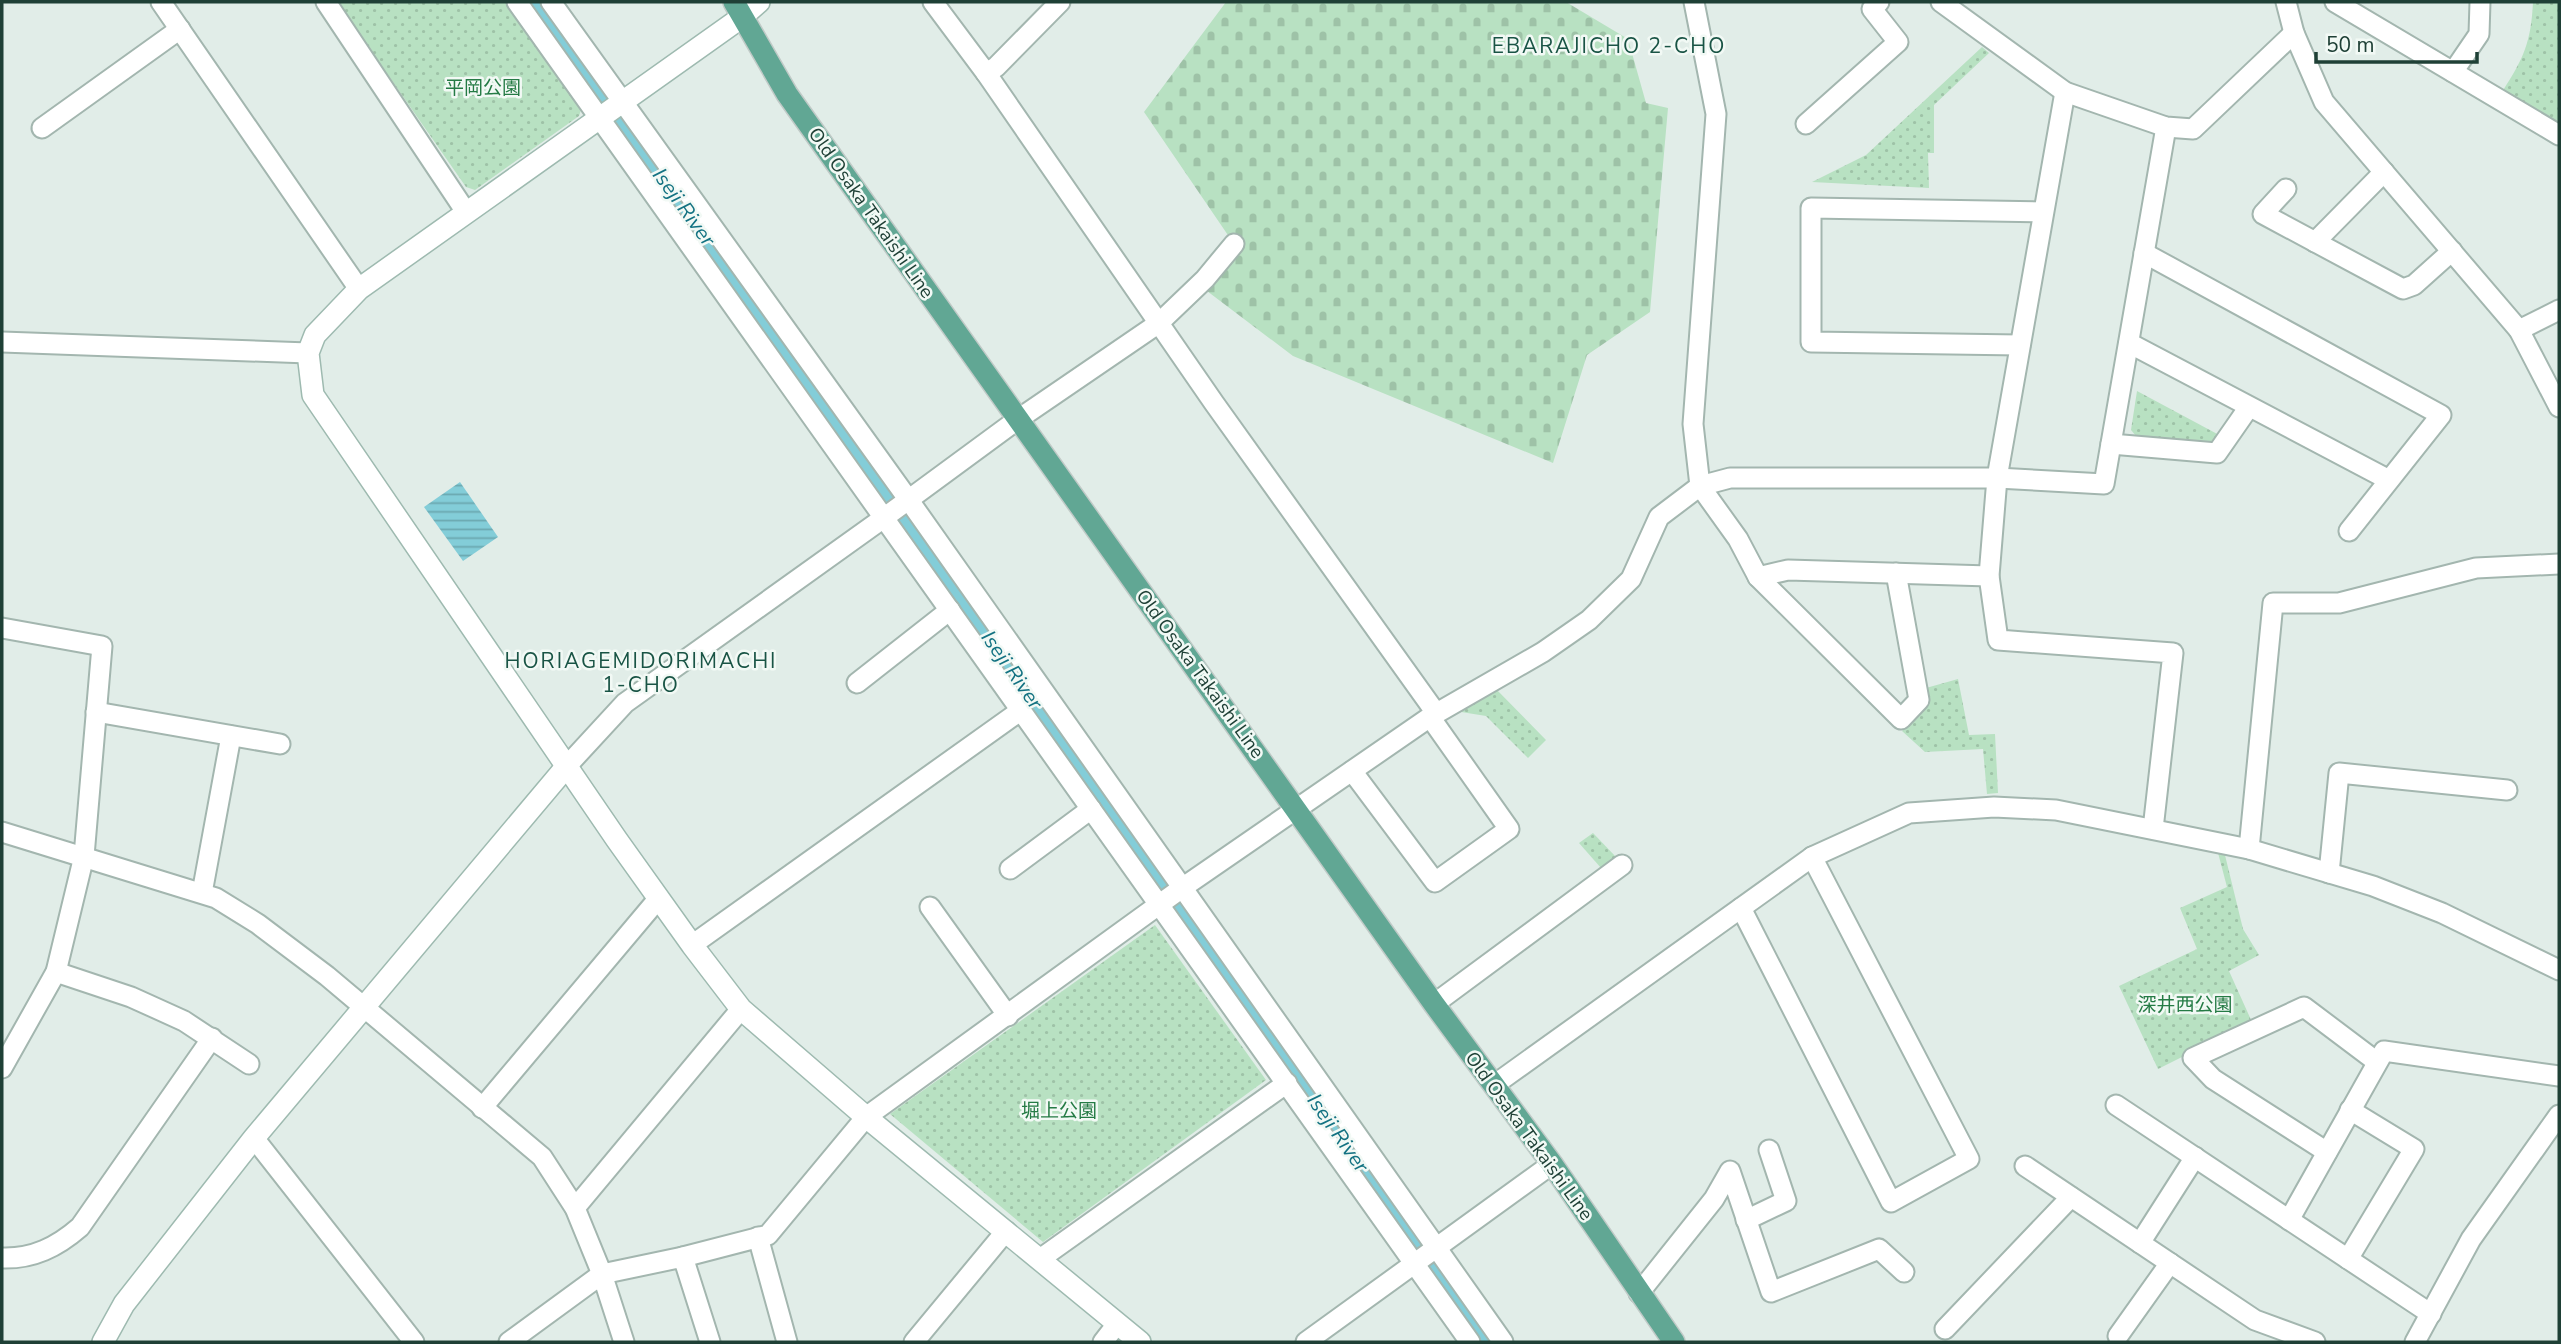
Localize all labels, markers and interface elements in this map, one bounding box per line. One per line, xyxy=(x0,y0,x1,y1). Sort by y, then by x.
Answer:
scale bar xyxy=(2316,21,2477,65)
text: 50 m xyxy=(2326,31,2375,59)
district label: EBARAJICHO 2-CHO xyxy=(1492,32,1726,60)
park label: 平岡公園 xyxy=(445,75,521,101)
street label: Old Osaka Takaishi Line xyxy=(802,122,940,304)
water label: Iseji River xyxy=(646,162,722,252)
street label: Old Osaka Takaishi Line xyxy=(1130,584,1270,764)
water label: Iseji River xyxy=(975,625,1050,715)
district label: HORIAGEMIDORIMACHI 1-CHO xyxy=(505,647,778,699)
park label: 深井西公園 xyxy=(2137,992,2233,1018)
street label: Old Osaka Takaishi Line xyxy=(1459,1046,1599,1226)
water label: Iseji River xyxy=(1301,1088,1376,1178)
park label: 堀上公園 xyxy=(1021,1098,1097,1124)

